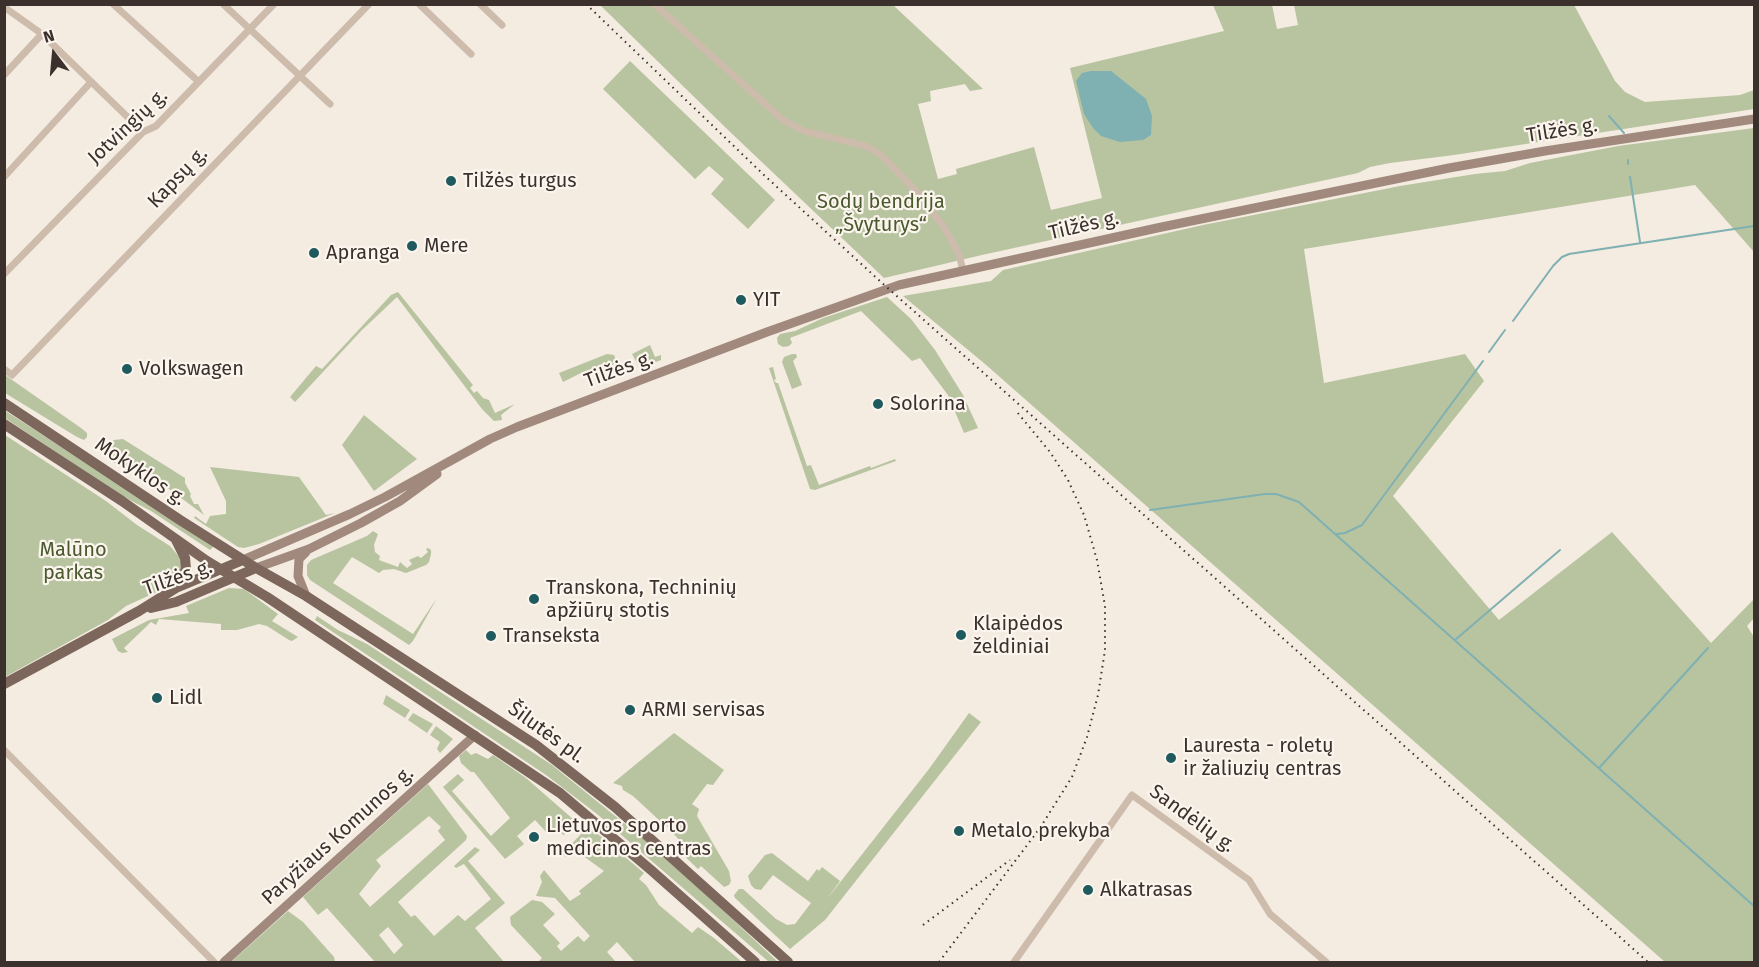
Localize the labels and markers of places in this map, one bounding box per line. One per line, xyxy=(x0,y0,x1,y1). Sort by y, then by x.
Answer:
place label: Tilžės turgus xyxy=(463,169,577,193)
marker: Tilžės turgus xyxy=(444,174,458,188)
place label: Mere xyxy=(424,234,468,258)
marker: Mere xyxy=(405,239,419,253)
place label: Apranga xyxy=(326,241,400,265)
marker: Apranga xyxy=(307,246,321,260)
place label: YIT xyxy=(753,288,780,312)
marker: YIT xyxy=(734,293,748,307)
place label: Volkswagen xyxy=(139,357,244,381)
marker: Volkswagen xyxy=(120,362,134,376)
place label: Solorina xyxy=(890,392,966,416)
marker: Solorina xyxy=(871,397,885,411)
place label: Transkona, Techninių apžiūrų stotis xyxy=(546,576,737,623)
marker: Transkona, Techninių apžiūrų stotis xyxy=(527,592,541,606)
place label: Klaipėdos želdiniai xyxy=(973,612,1063,659)
place label: Transeksta xyxy=(503,624,600,648)
marker: Klaipėdos želdiniai xyxy=(954,628,968,642)
marker: Transeksta xyxy=(484,629,498,643)
place label: Lidl xyxy=(169,686,202,710)
marker: Lidl xyxy=(150,691,164,705)
place label: ARMI servisas xyxy=(642,698,765,722)
marker: ARMI servisas xyxy=(623,703,637,717)
place label: Lauresta - roletų ir žaliuzių centras xyxy=(1183,734,1341,781)
marker: Lauresta - roletų ir žaliuzių centras xyxy=(1164,751,1178,765)
place label: Lietuvos sporto medicinos centras xyxy=(546,814,711,861)
place label: Metalo prekyba xyxy=(971,819,1110,843)
marker: Metalo prekyba xyxy=(952,824,966,838)
marker: Lietuvos sporto medicinos centras xyxy=(527,830,541,844)
place label: Alkatrasas xyxy=(1100,878,1192,902)
marker: Alkatrasas xyxy=(1081,883,1095,897)

